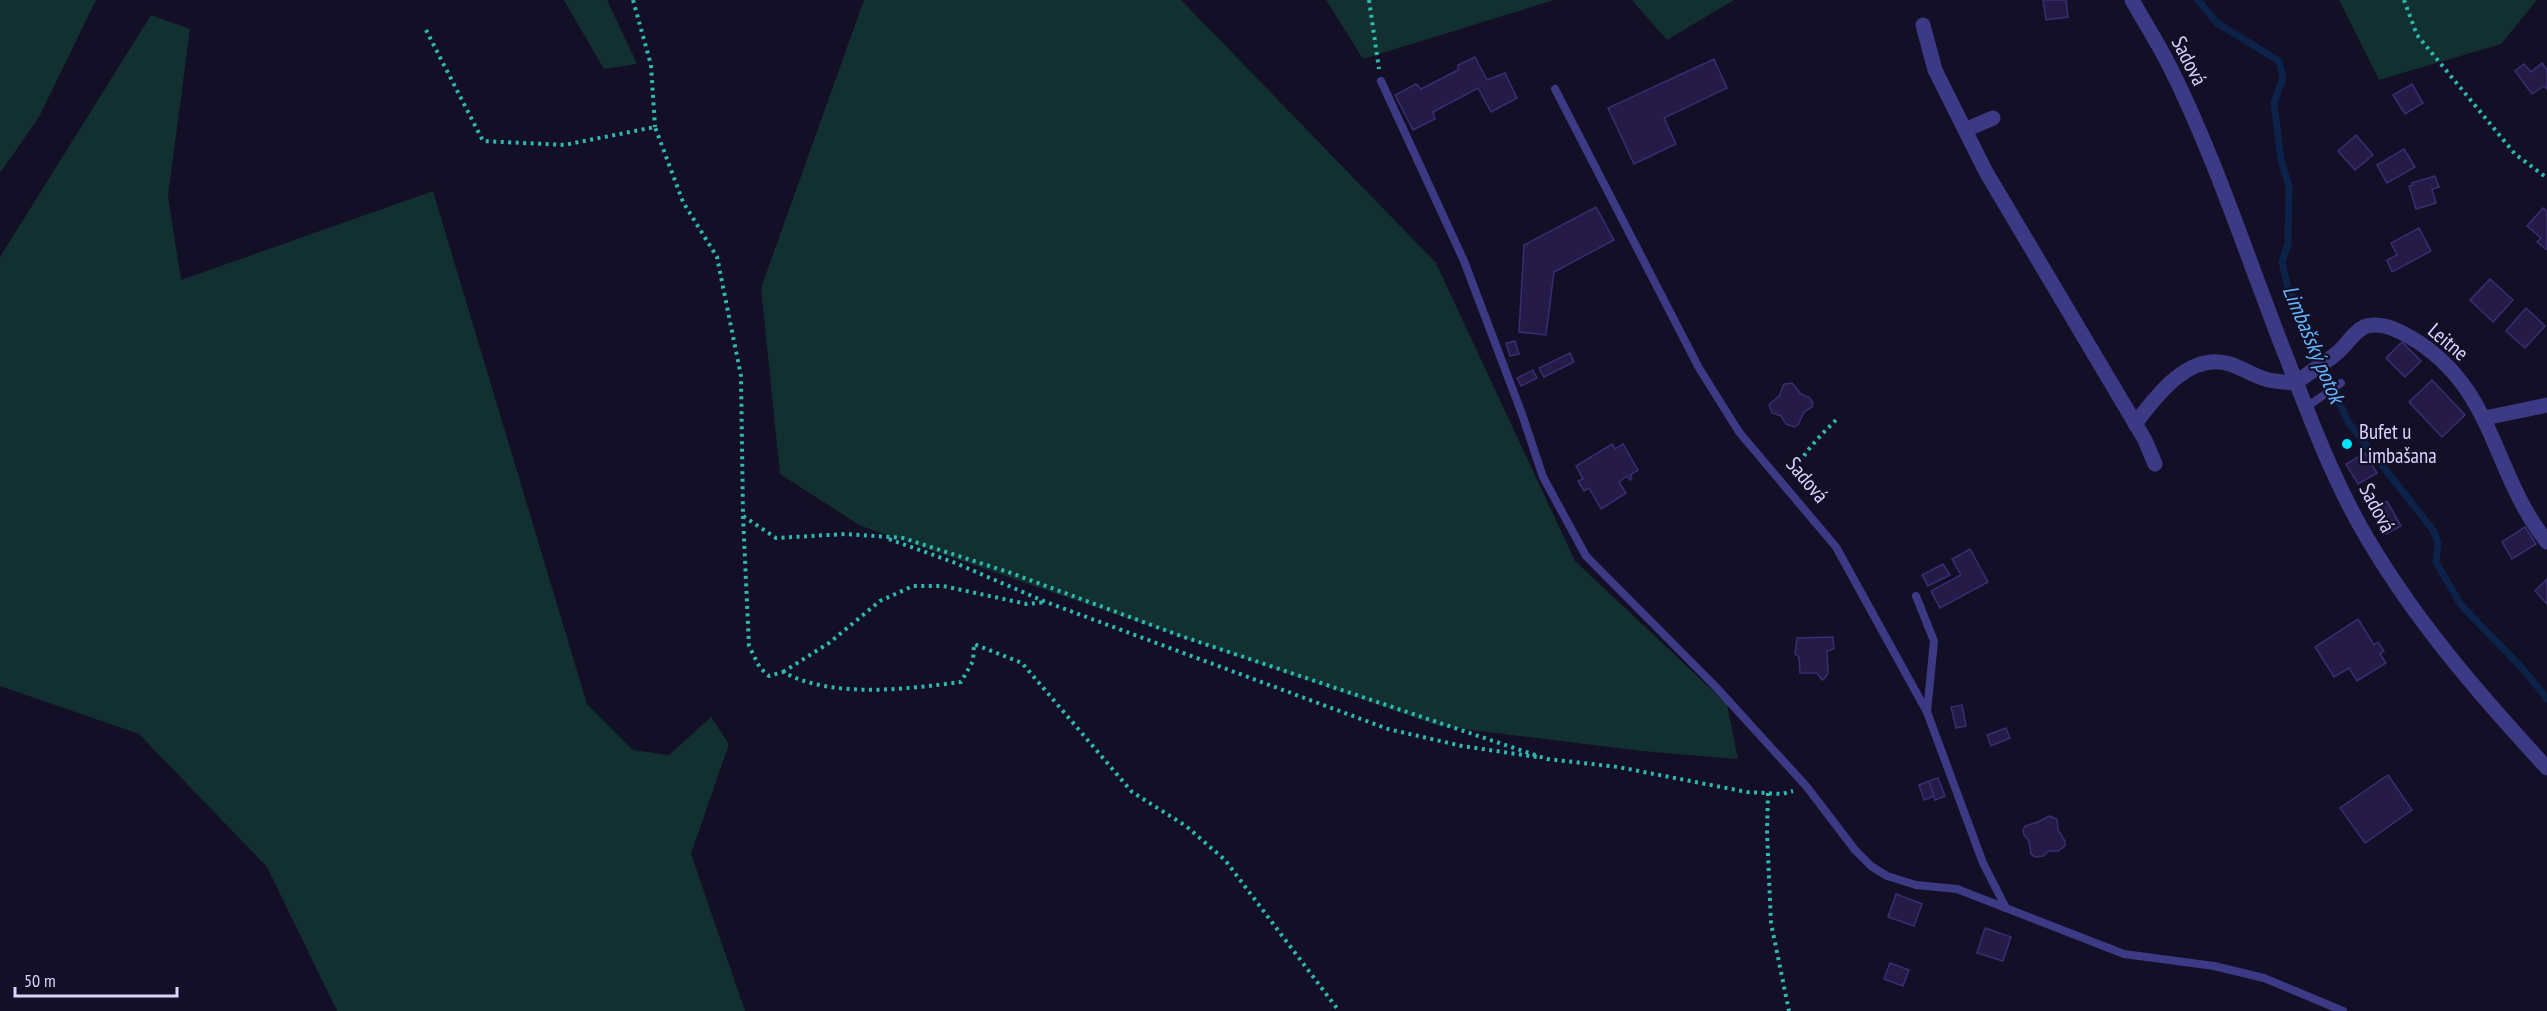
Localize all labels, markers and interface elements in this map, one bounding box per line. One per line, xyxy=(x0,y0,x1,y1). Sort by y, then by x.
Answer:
street label: Sadová xyxy=(2166,32,2213,90)
water label: Limbašský potok xyxy=(2277,281,2352,409)
street label: Leitne xyxy=(2423,317,2474,366)
place label: Bufet u Limbašana xyxy=(2359,418,2437,469)
marker: Bufet u Limbašana xyxy=(2340,437,2354,451)
street label: Sadová xyxy=(1780,451,1834,508)
street label: Sadová xyxy=(2353,479,2402,537)
scale bar xyxy=(15,960,177,998)
text: 50 m xyxy=(24,969,56,992)

